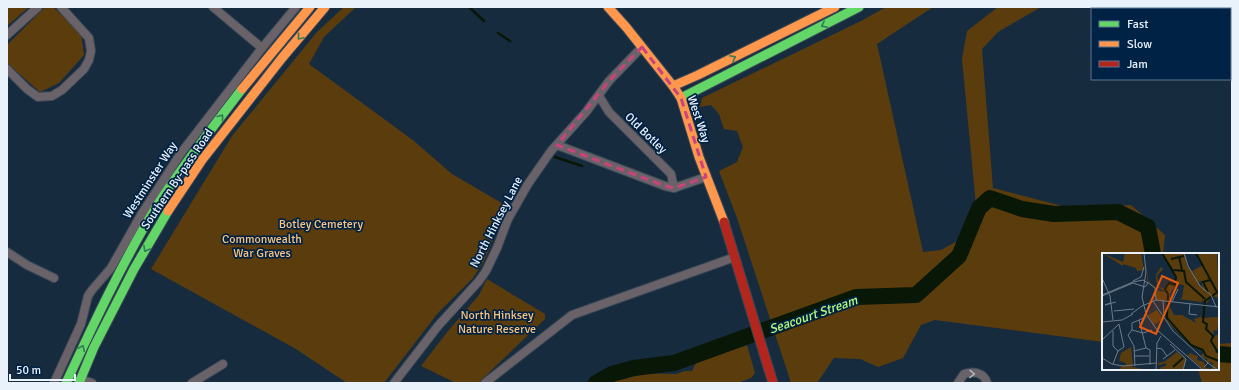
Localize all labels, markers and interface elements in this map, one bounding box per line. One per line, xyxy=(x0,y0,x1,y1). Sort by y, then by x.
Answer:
legend xyxy=(1091,8,1231,80)
text: Fast xyxy=(1127,17,1148,32)
one-way arrow xyxy=(821,20,828,28)
one-way arrow xyxy=(297,32,304,39)
text: Slow xyxy=(1127,37,1152,52)
one-way arrow xyxy=(729,55,736,63)
text: Jam xyxy=(1127,57,1148,72)
street label: West Way xyxy=(684,93,713,145)
street label: Old Botley xyxy=(621,110,670,157)
one-way arrow xyxy=(216,114,223,121)
street label: Southern By-pass Road xyxy=(138,126,217,232)
street label: Westminster Way xyxy=(120,139,181,221)
street label: North Hinksey Lane xyxy=(467,174,526,270)
park label: Botley Cemetery xyxy=(279,217,364,232)
park label: Commonwealth War Graves xyxy=(222,232,302,261)
one-way arrow xyxy=(143,245,150,252)
inset map xyxy=(1102,253,1219,370)
water label: Seacourt Stream xyxy=(767,292,860,338)
park label: North Hinksey Nature Reserve xyxy=(458,308,536,337)
one-way arrow xyxy=(77,344,85,352)
scale bar xyxy=(10,356,75,382)
text: 50 m xyxy=(16,363,41,378)
one-way arrow xyxy=(969,369,975,378)

